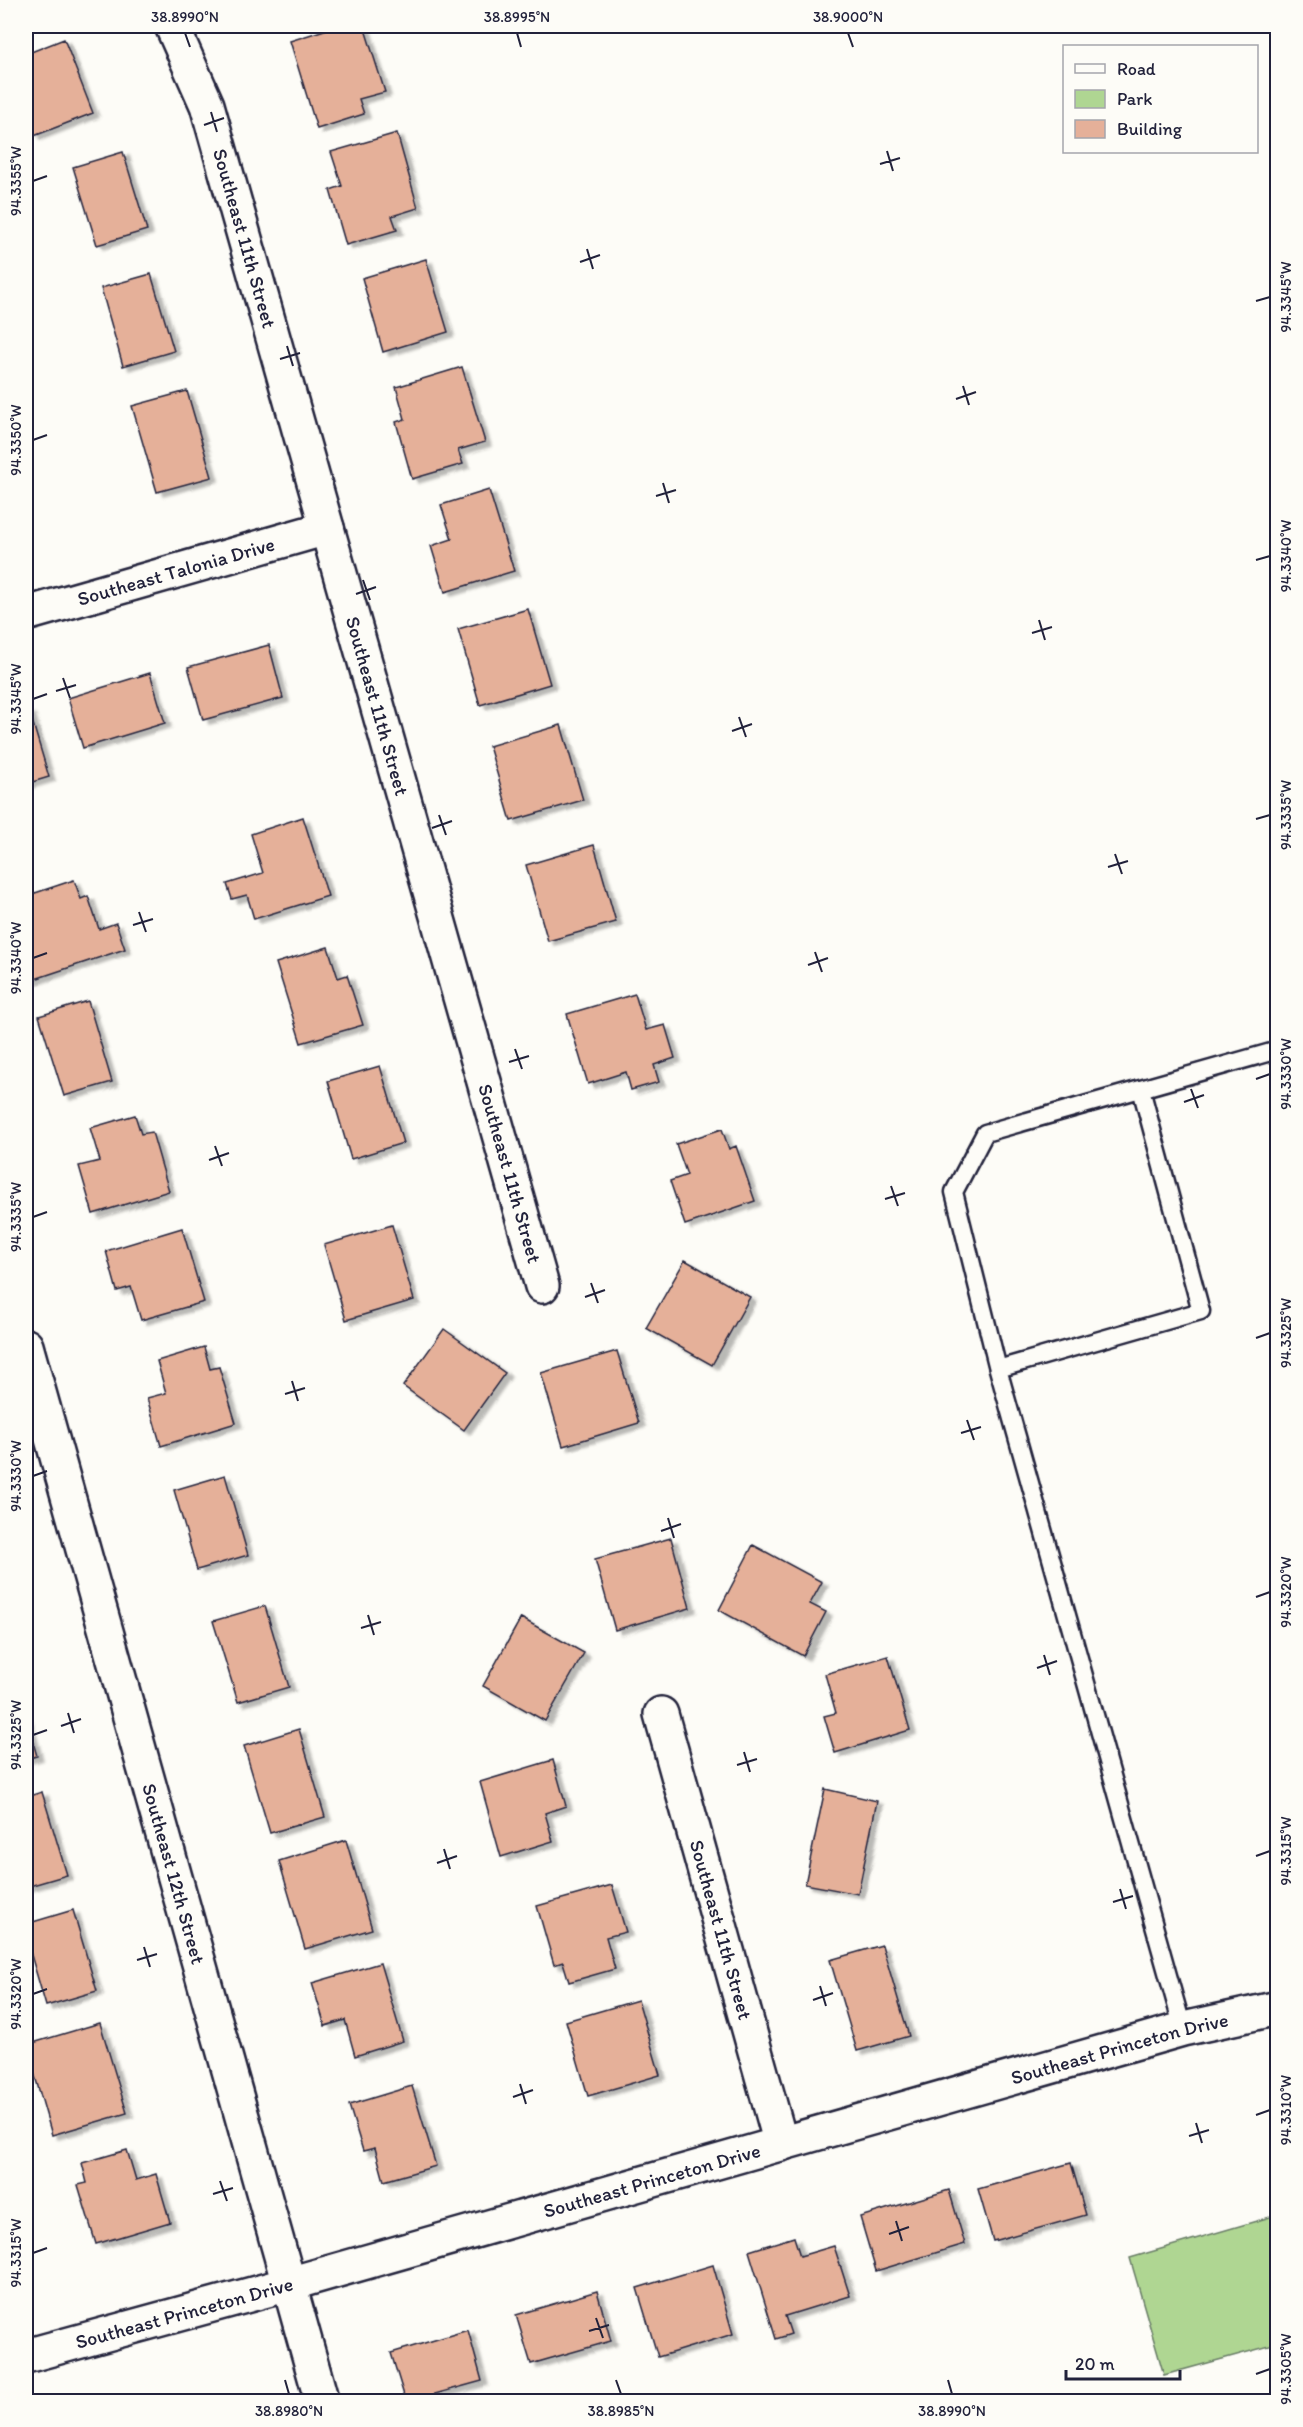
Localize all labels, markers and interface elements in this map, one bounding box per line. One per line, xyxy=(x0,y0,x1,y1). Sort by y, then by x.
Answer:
text: 38.8990°N xyxy=(151,8,219,26)
text: 38.8995°N xyxy=(484,8,550,26)
text: 38.9000°N xyxy=(813,8,883,26)
legend xyxy=(1063,45,1258,153)
text: Road xyxy=(1117,58,1156,80)
text: Park xyxy=(1117,88,1152,110)
text: Building xyxy=(1117,118,1183,140)
text: 94.3355°W xyxy=(7,146,25,216)
street label: Southeast 11th Street xyxy=(208,146,282,331)
text: 94.3345°W xyxy=(1277,261,1295,333)
text: 94.3350°W xyxy=(7,404,25,476)
text: 94.3340°W xyxy=(1277,520,1295,592)
street label: Southeast Talonia Drive xyxy=(75,532,277,611)
street label: Southeast 11th Street xyxy=(341,613,414,798)
text: 94.3345°W xyxy=(7,663,25,735)
text: 94.3335°W xyxy=(1277,780,1295,850)
text: 94.3340°W xyxy=(7,922,25,994)
text: 94.3330°W xyxy=(1277,1038,1295,1110)
street label: Southeast 11th Street xyxy=(473,1081,547,1266)
text: 94.3335°W xyxy=(7,1182,25,1252)
text: 94.3325°W xyxy=(1277,1298,1295,1368)
text: 94.3330°W xyxy=(7,1440,25,1512)
text: 94.3320°W xyxy=(1277,1556,1295,1628)
text: 94.3325°W xyxy=(7,1700,25,1770)
street label: Southeast 12th Street xyxy=(137,1781,211,1967)
text: 94.3315°W xyxy=(1277,1816,1295,1886)
street label: Southeast 11th Street xyxy=(685,1837,758,2022)
text: 94.3320°W xyxy=(7,1958,25,2030)
street label: Southeast Princeton Drive xyxy=(1008,2007,1230,2090)
text: 94.3310°W xyxy=(1277,2075,1295,2145)
street label: Southeast Princeton Drive xyxy=(541,2138,763,2223)
text: 94.3315°W xyxy=(7,2218,25,2288)
street label: Southeast Princeton Drive xyxy=(73,2271,296,2354)
text: 94.3305°W xyxy=(1277,2333,1295,2405)
scale bar xyxy=(1066,2343,1180,2381)
text: 20 m xyxy=(1075,2353,1115,2375)
text: 38.8980°N xyxy=(255,2402,323,2420)
text: 38.8985°N xyxy=(588,2402,654,2420)
text: 38.8990°N xyxy=(918,2402,986,2420)

